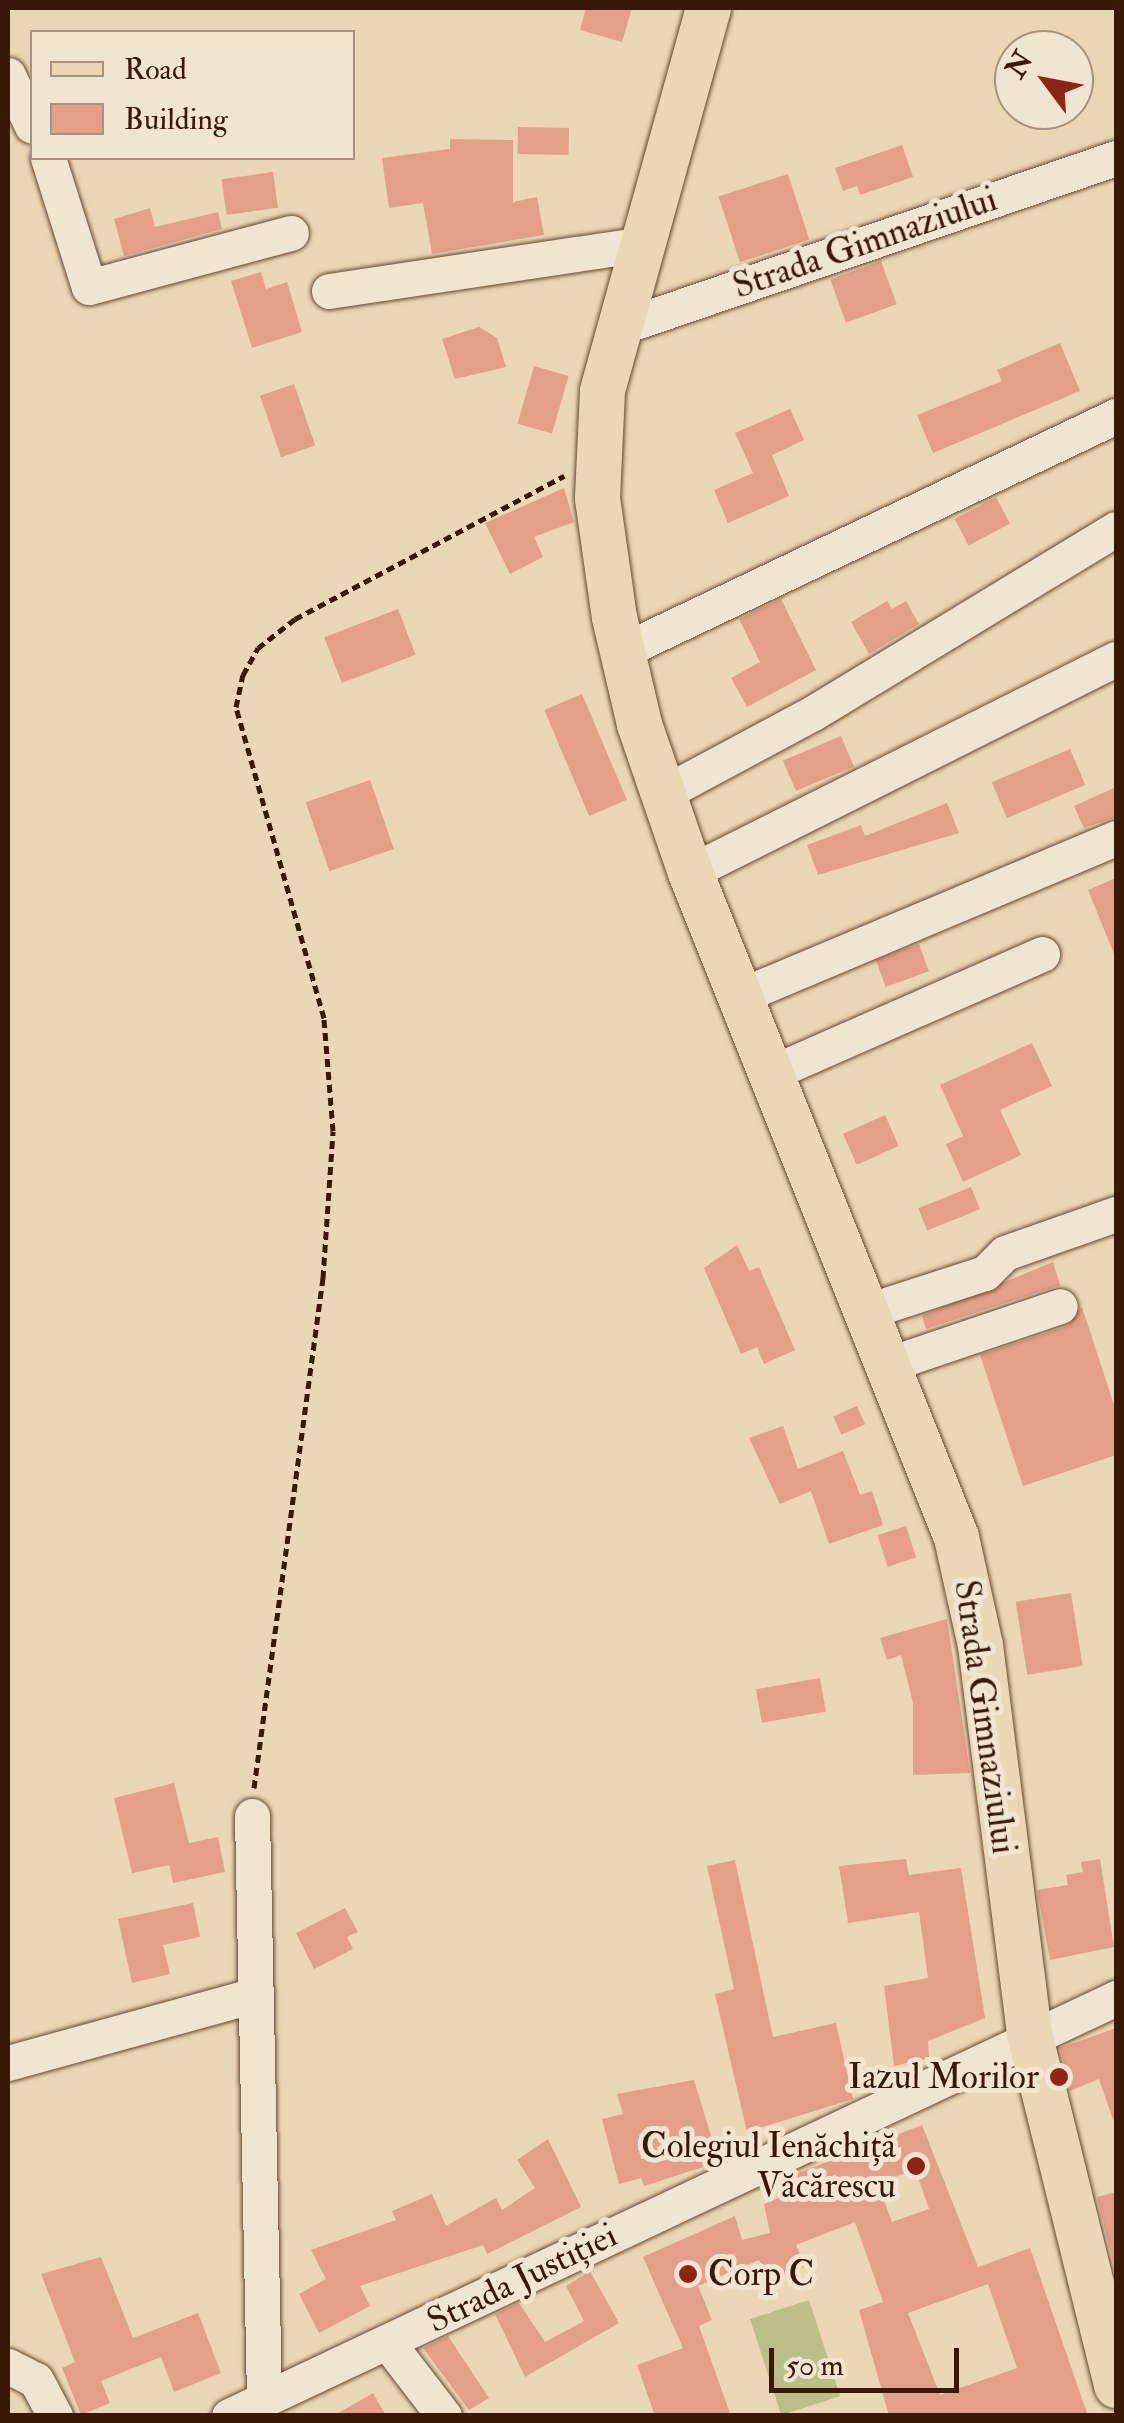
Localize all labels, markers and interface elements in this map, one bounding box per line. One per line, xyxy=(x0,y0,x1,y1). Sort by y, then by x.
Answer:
legend xyxy=(30,30,355,160)
north arrow xyxy=(994,30,1094,130)
text: N xyxy=(998,45,1041,85)
text: Road xyxy=(124,51,187,88)
text: Building xyxy=(124,101,228,138)
street label: Strada Gimnaziului xyxy=(728,178,1002,308)
street label: Strada Gimnaziului xyxy=(945,1577,1025,1857)
place label: Iazul Morilor xyxy=(848,2056,1039,2098)
marker: Iazul Morilor xyxy=(1048,2066,1070,2088)
place label: Colegiul Ienăchiță Văcărescu xyxy=(641,2125,896,2207)
marker: Colegiul Ienăchiță Văcărescu xyxy=(905,2155,927,2177)
street label: Strada Justiției xyxy=(420,2214,624,2342)
place label: Corp C xyxy=(708,2253,814,2295)
marker: Corp C xyxy=(677,2263,699,2285)
scale bar xyxy=(774,2328,964,2390)
text: 50 m xyxy=(786,2347,844,2384)

